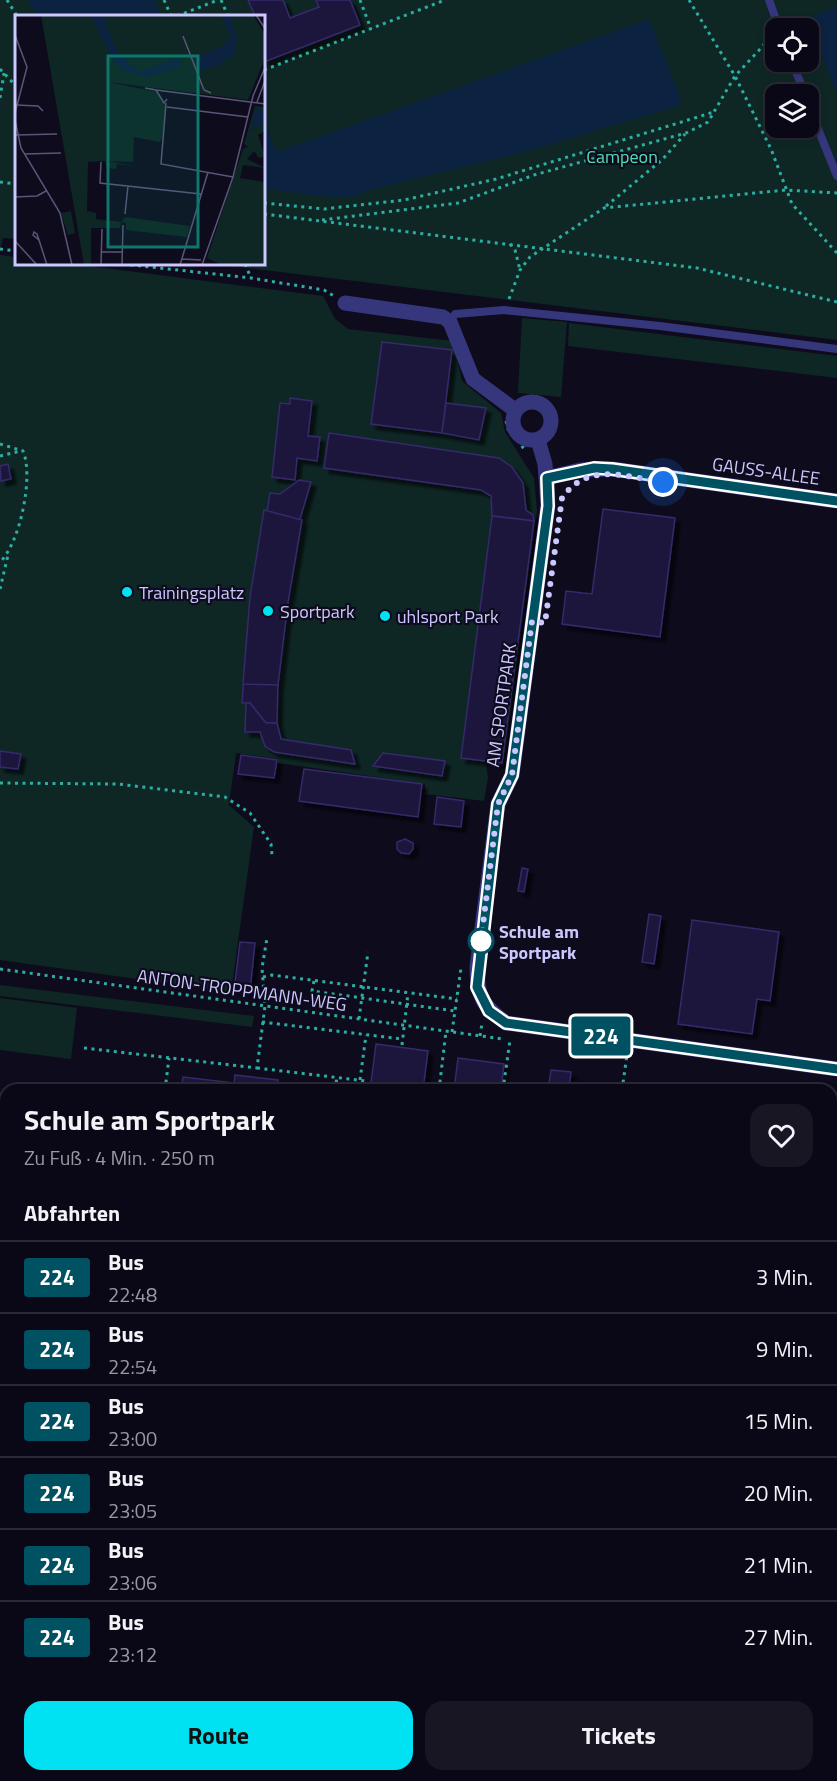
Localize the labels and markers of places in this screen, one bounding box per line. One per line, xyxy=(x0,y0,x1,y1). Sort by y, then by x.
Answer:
place label: Trainingsplatz xyxy=(139,579,244,606)
marker: Trainingsplatz xyxy=(120,585,134,599)
place label: Sportpark xyxy=(280,598,355,625)
place label: uhlsport Park xyxy=(397,603,499,630)
marker: Sportpark xyxy=(261,604,275,618)
marker: uhlsport Park xyxy=(378,609,392,623)
place label: Schule am Sportpark xyxy=(499,918,579,966)
marker: Schule am Sportpark xyxy=(468,928,494,954)

